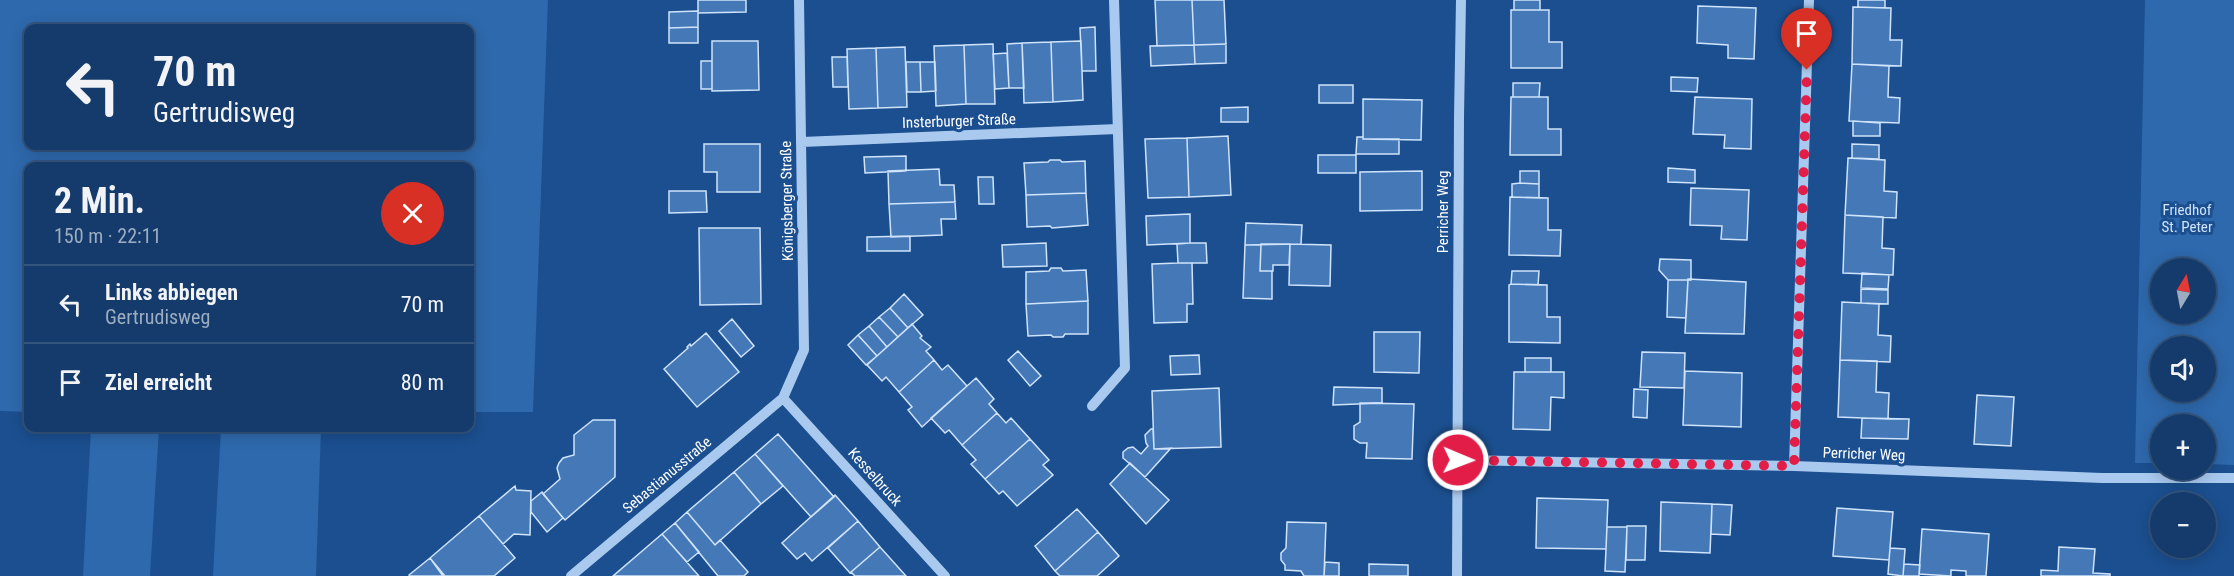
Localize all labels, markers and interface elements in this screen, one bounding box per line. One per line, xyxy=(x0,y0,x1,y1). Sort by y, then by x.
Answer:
pin xyxy=(1781,8,1832,70)
icon: arrive xyxy=(1790,17,1823,50)
text: 70 m xyxy=(153,47,236,96)
icon: left xyxy=(54,48,132,126)
text: Gertrudisweg xyxy=(153,97,295,129)
street label: Insterburger Straße xyxy=(902,110,1016,132)
street label: Königsberger Straße xyxy=(777,141,797,261)
street label: Perricher Weg xyxy=(1434,171,1452,253)
text: 2 Min. xyxy=(54,180,145,222)
button: close xyxy=(381,182,444,245)
park label: Friedhof St. Peter xyxy=(2162,201,2213,236)
text: 150 m · 22:11 xyxy=(54,224,161,248)
north arrow xyxy=(2150,258,2216,324)
map controls xyxy=(2150,258,2216,558)
text: Links abbiegen xyxy=(105,280,238,305)
icon: left xyxy=(54,288,87,321)
text: 70 m xyxy=(401,292,444,317)
text: Gertrudisweg xyxy=(105,305,210,329)
button: sound xyxy=(2150,336,2216,402)
icon: arrive xyxy=(54,366,87,399)
text: Ziel erreicht xyxy=(105,370,212,395)
text: 80 m xyxy=(401,370,444,395)
button: + xyxy=(2150,414,2216,480)
position arrow xyxy=(1426,428,1490,492)
street label: Sebastianusstraße xyxy=(619,433,715,517)
street label: Kesselbruck xyxy=(844,444,906,510)
street label: Perricher Weg xyxy=(1822,444,1906,464)
button: − xyxy=(2150,492,2216,558)

